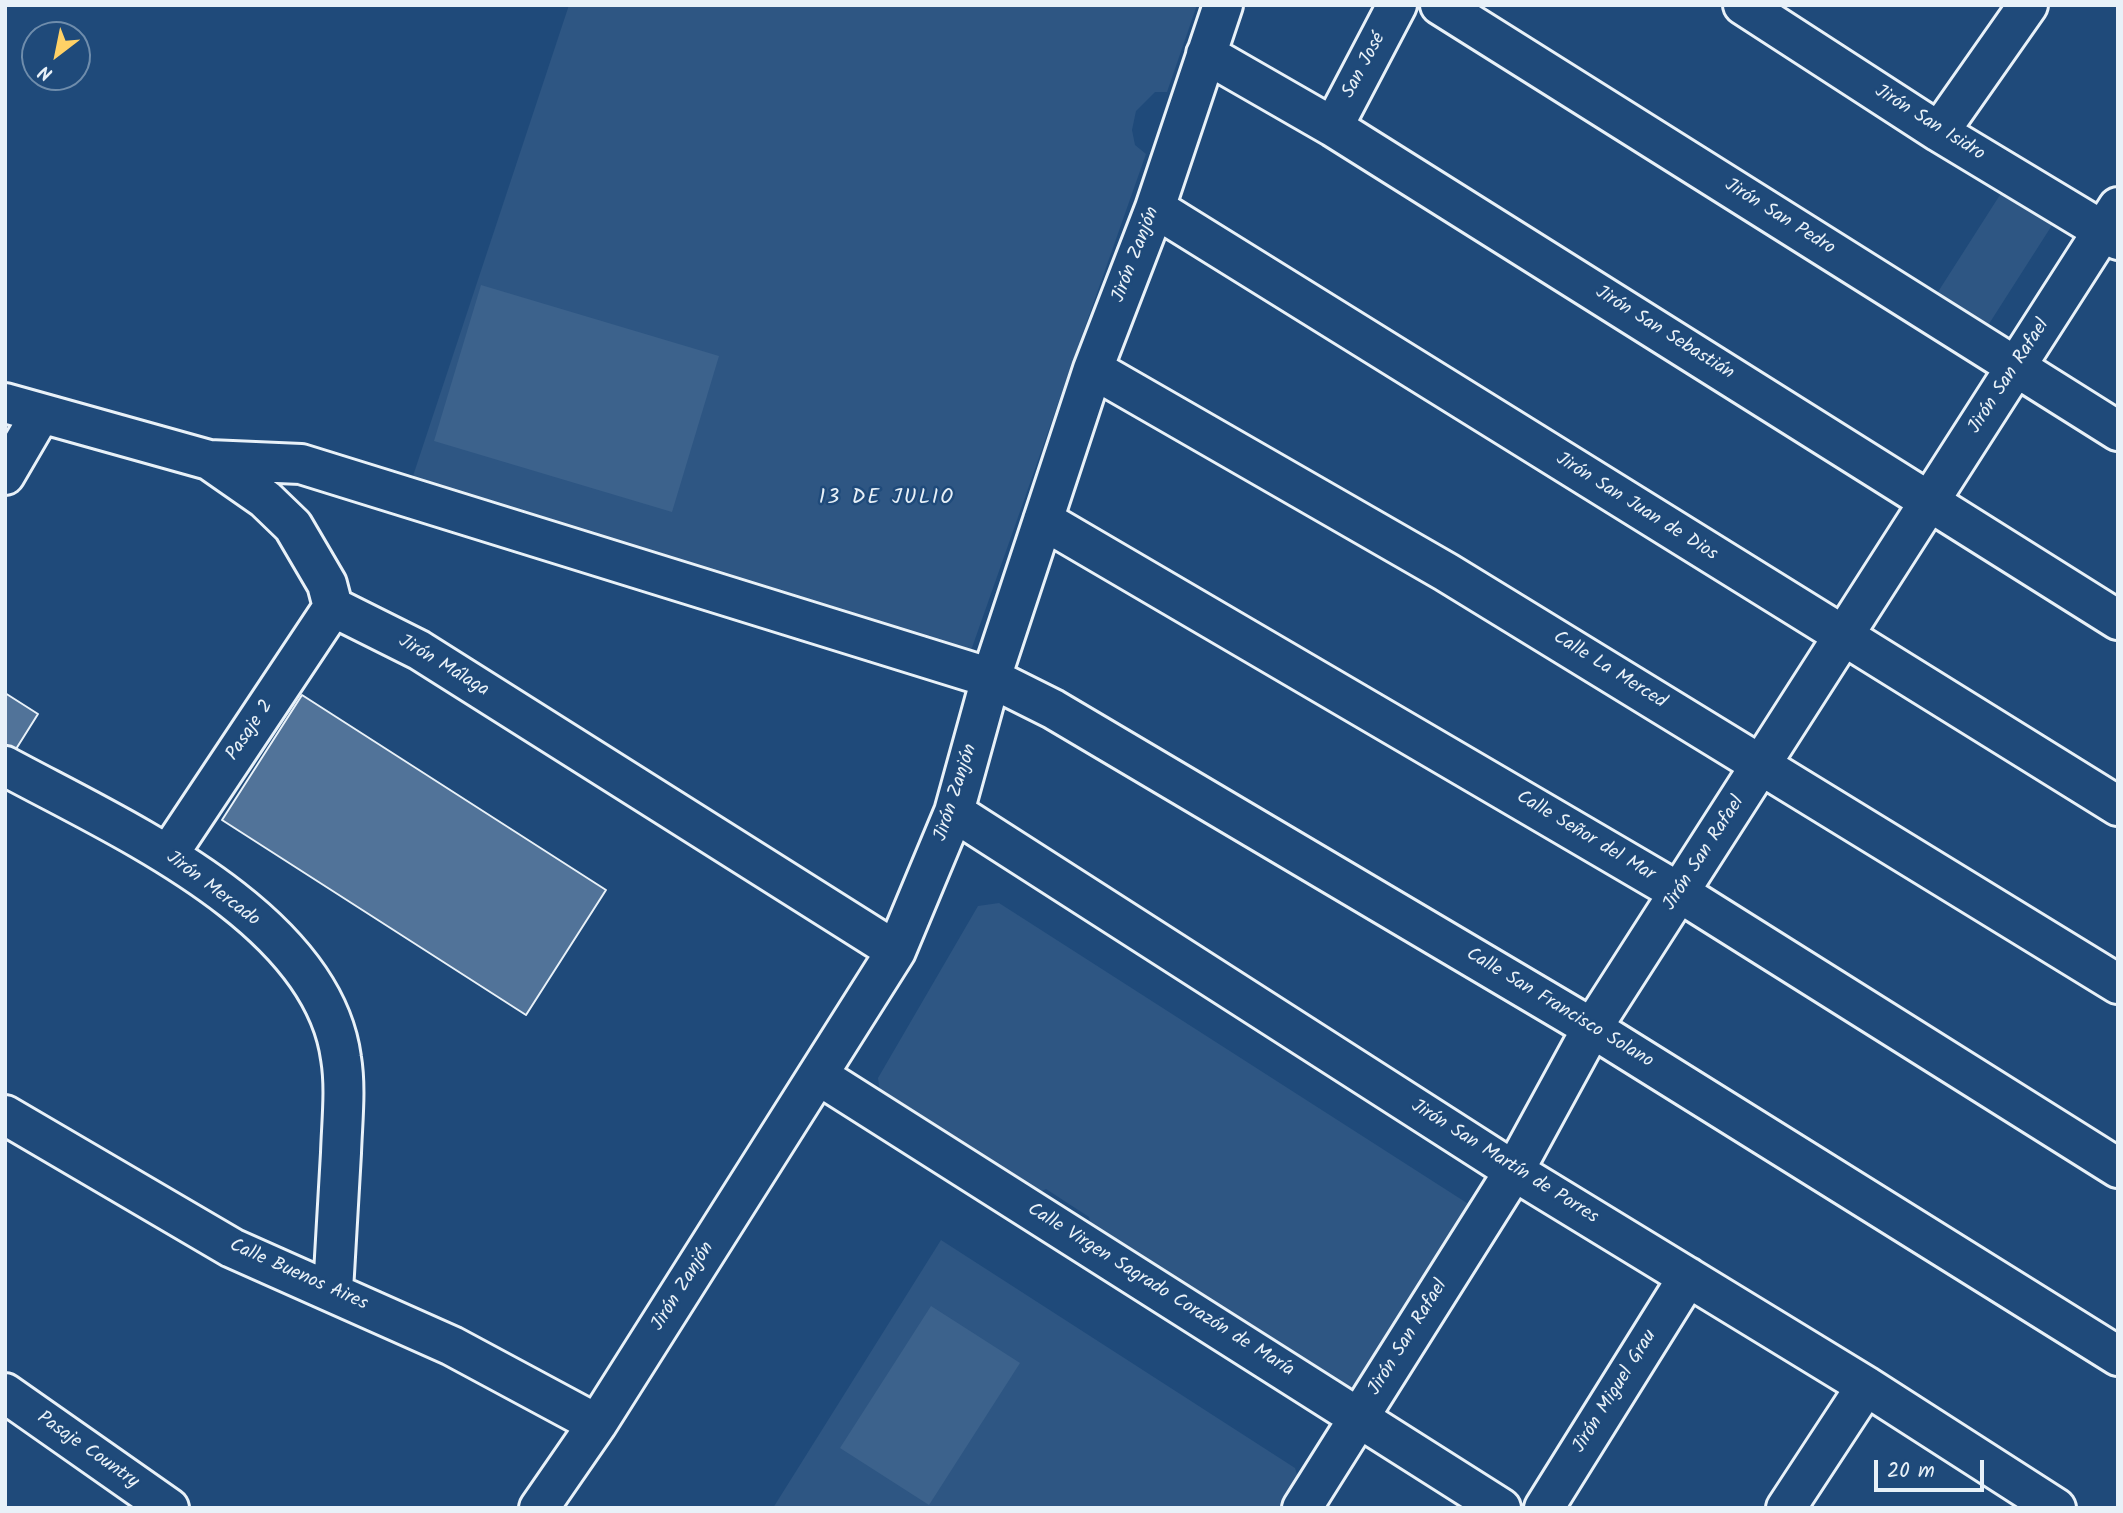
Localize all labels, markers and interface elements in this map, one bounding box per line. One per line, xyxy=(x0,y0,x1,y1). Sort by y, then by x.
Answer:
north arrow xyxy=(21,21,91,91)
street label: San José xyxy=(1338,29,1392,103)
text: N xyxy=(33,56,59,88)
street label: Jirón San Isidro xyxy=(1870,81,1988,167)
street label: Jirón San Pedro xyxy=(1720,175,1838,261)
street label: Jirón Zanjón xyxy=(1108,204,1166,306)
street label: Jirón San Sebastián xyxy=(1590,282,1738,386)
street label: Jirón San Rafael xyxy=(1964,315,2056,439)
street label: Jirón San Juan de Dios xyxy=(1551,449,1721,567)
district label: 13 DE JULIO xyxy=(820,486,954,512)
street label: Calle La Merced xyxy=(1548,627,1670,715)
street label: Jirón Málaga xyxy=(394,631,492,703)
street label: Pasaje 2 xyxy=(222,696,280,766)
street label: Jirón Zanjón xyxy=(931,742,983,844)
street label: Calle Señor del Mar xyxy=(1512,787,1658,887)
street label: Jirón San Rafael xyxy=(1659,792,1751,916)
street label: Jirón Mercado xyxy=(161,847,263,933)
street label: Calle San Francisco Solano xyxy=(1461,944,1657,1074)
street label: Jirón San Martín de Porres xyxy=(1406,1096,1602,1230)
street label: Calle Virgen Sagrado Corazón de María xyxy=(1022,1199,1298,1383)
street label: Calle Buenos Aires xyxy=(225,1235,371,1317)
street label: Jirón Zanjón xyxy=(648,1238,720,1336)
street label: Jirón San Rafael xyxy=(1364,1276,1454,1400)
street label: Jirón Miguel Grau xyxy=(1569,1326,1663,1458)
street label: Pasaje Country xyxy=(32,1408,142,1494)
scale bar xyxy=(1878,1446,1988,1490)
text: 20 m xyxy=(1887,1455,1935,1488)

